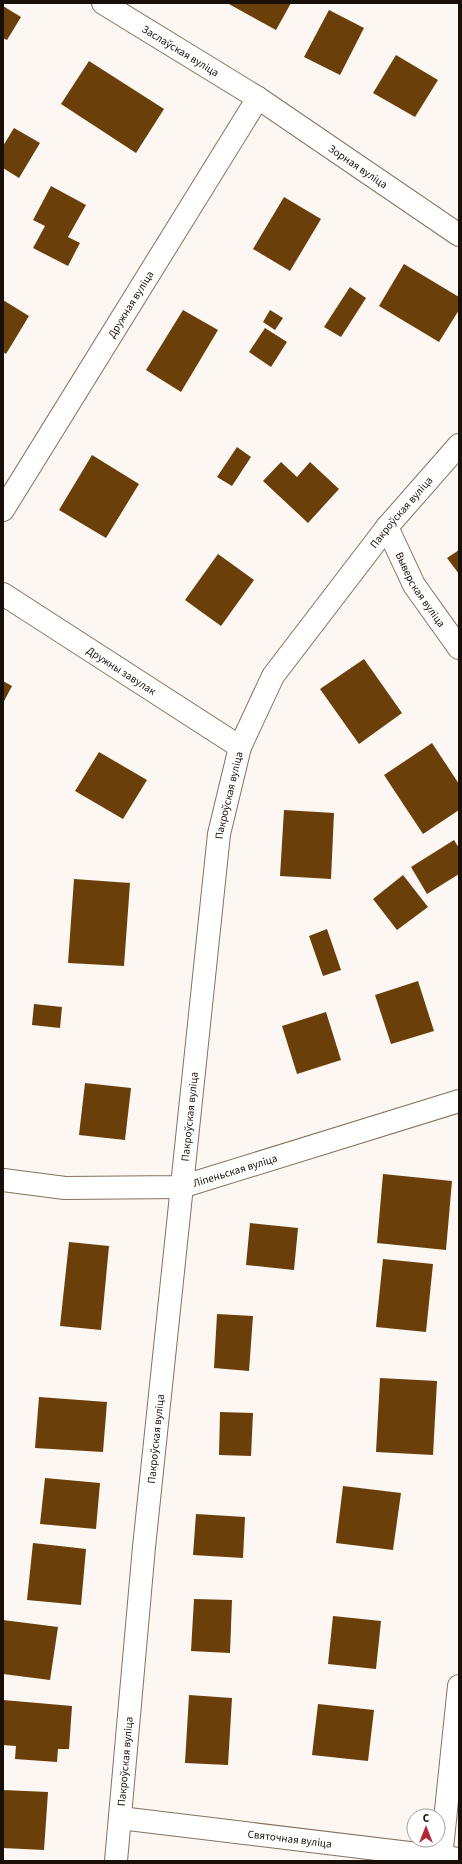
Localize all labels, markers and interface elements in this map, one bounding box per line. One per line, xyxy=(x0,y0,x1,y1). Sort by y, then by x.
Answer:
street label: Заслаўская вуліца xyxy=(139,22,222,80)
street label: Зорная вуліца xyxy=(325,141,390,192)
street label: Дружная вуліца xyxy=(104,268,157,341)
street label: Пакроўская вуліца xyxy=(367,473,436,551)
street label: Выверская вуліца xyxy=(392,550,449,630)
street label: Дружны завулак xyxy=(84,643,159,699)
street label: Пакроўская вуліца xyxy=(211,750,247,840)
street label: Пакроўская вуліца xyxy=(178,1071,202,1162)
street label: Ліпеньская вуліца xyxy=(191,1151,279,1191)
street label: Пакроўская вуліца xyxy=(144,1393,168,1484)
street label: Пакроўская вуліца xyxy=(114,1716,137,1807)
north arrow xyxy=(406,1808,446,1848)
text: С xyxy=(423,1811,430,1826)
street label: Святочная вуліца xyxy=(247,1827,333,1852)

